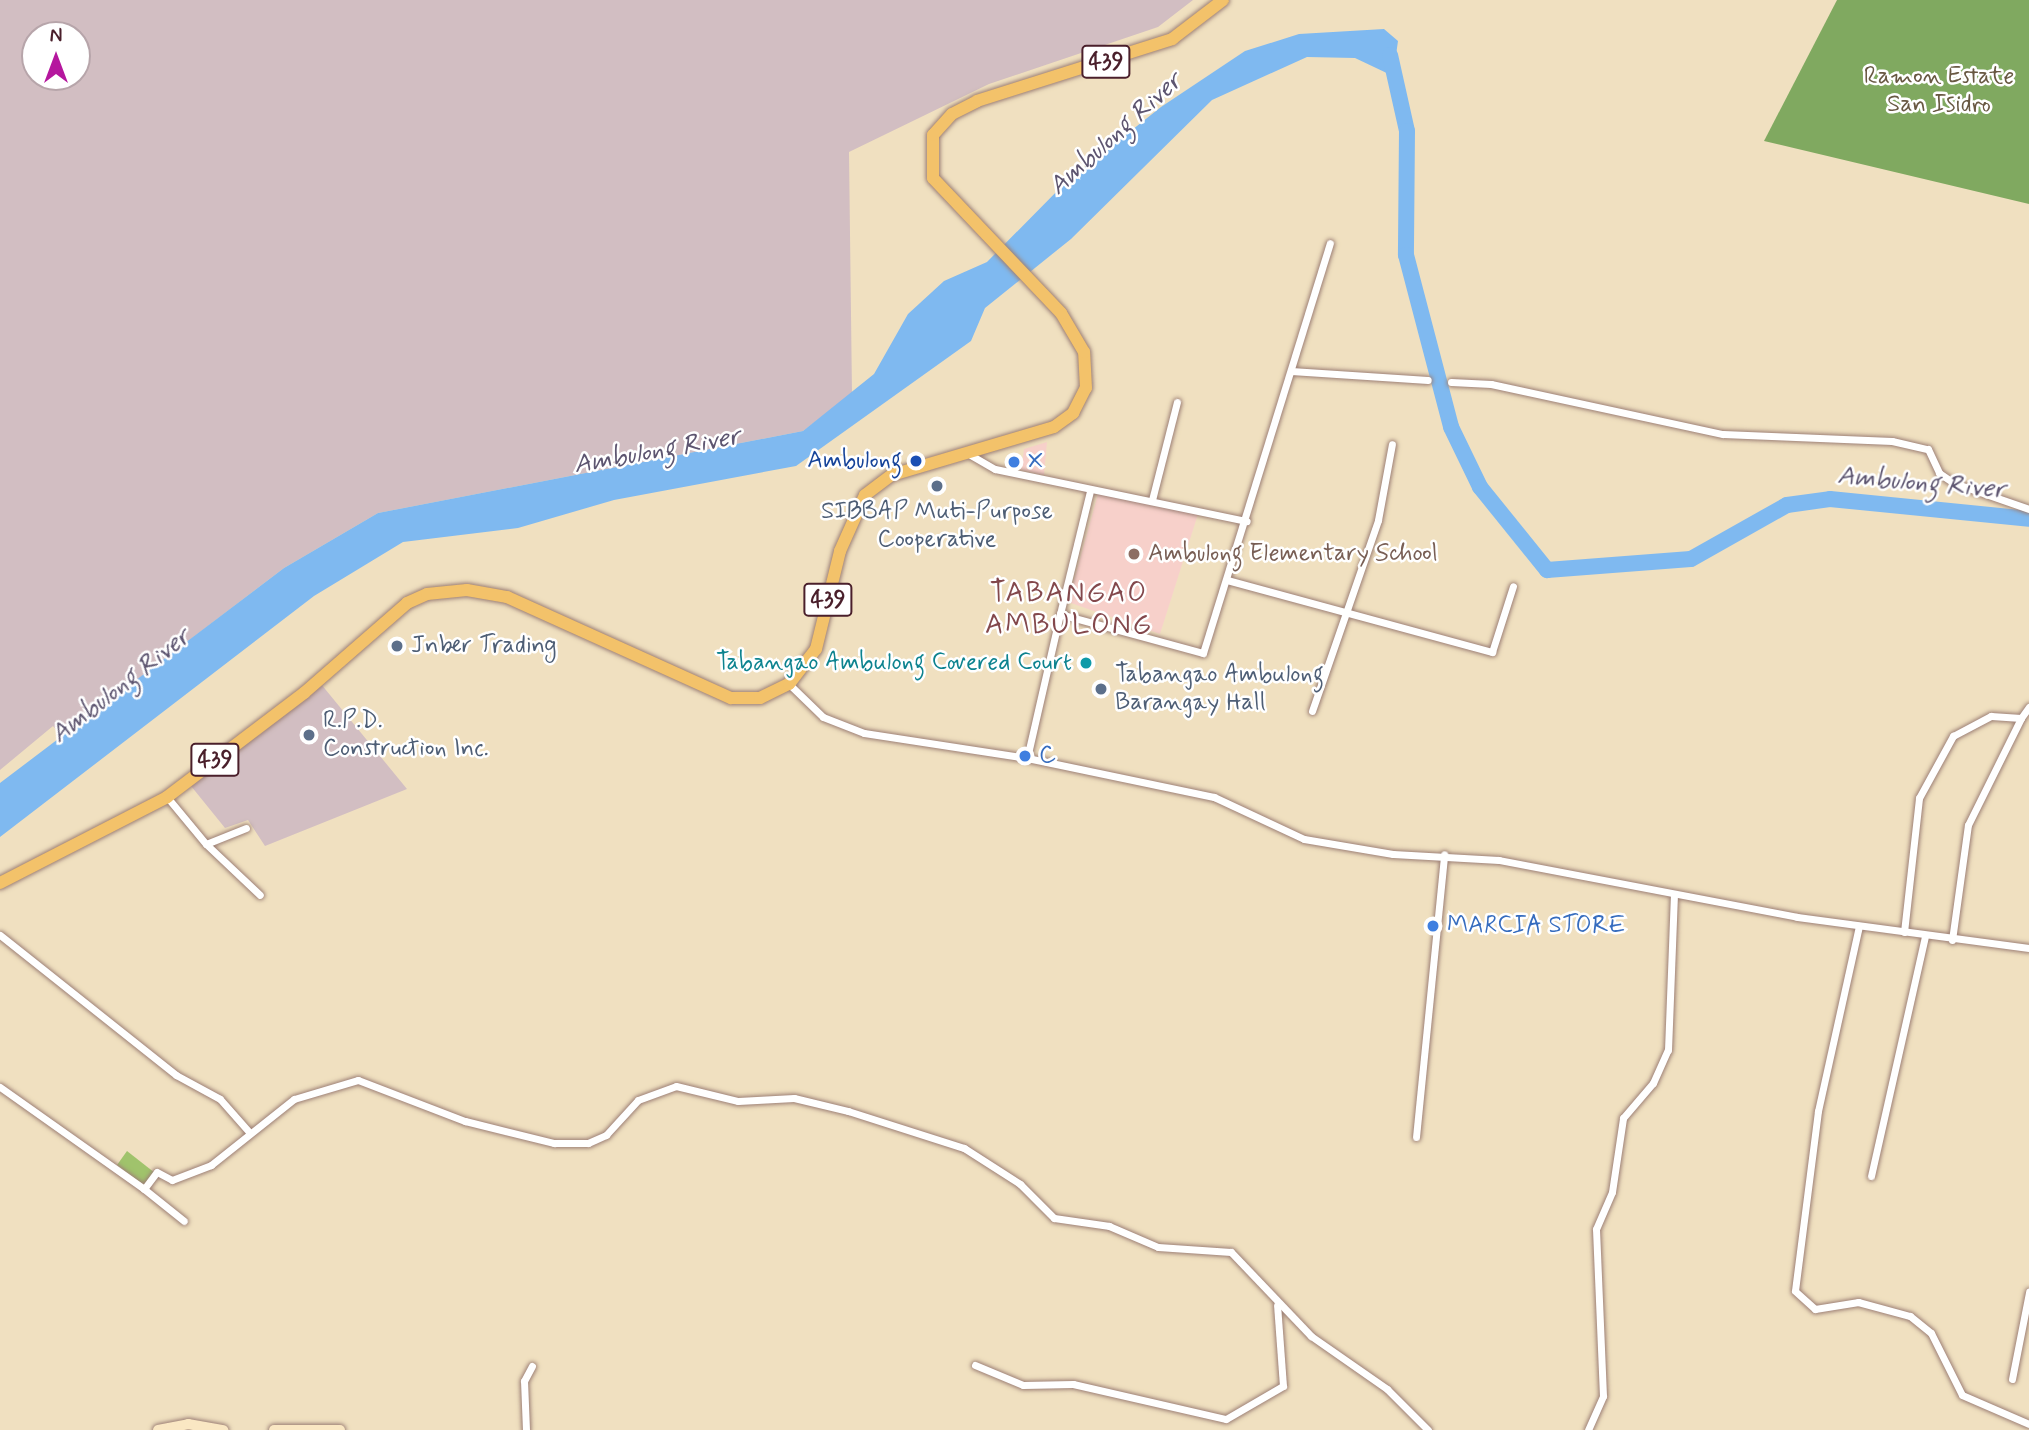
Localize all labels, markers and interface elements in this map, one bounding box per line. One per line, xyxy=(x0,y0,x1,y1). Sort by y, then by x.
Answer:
north arrow xyxy=(21,21,91,91)
text: N xyxy=(50,24,62,49)
road number: 439 xyxy=(1080,43,1132,82)
park label: Ramon Estate San Isidro xyxy=(1864,63,2014,119)
water label: Ambulong River xyxy=(1043,67,1189,203)
water label: Ambulong River xyxy=(572,422,742,482)
place label: Ambulong xyxy=(807,447,902,475)
place label: X xyxy=(1028,448,1043,476)
marker: Ambulong xyxy=(908,453,924,469)
marker: X xyxy=(1006,454,1022,470)
water label: Ambulong River xyxy=(1836,461,2006,507)
marker: SIBBAP Muti-Purpose Cooperative xyxy=(929,478,945,494)
place label: SIBBAP Muti-Purpose Cooperative xyxy=(823,498,1051,554)
place label: Ambulong Elementary School xyxy=(1148,540,1449,568)
marker: Ambulong Elementary School xyxy=(1126,546,1142,562)
district label: TABANGAO AMBULONG xyxy=(988,577,1150,643)
road number: 439 xyxy=(802,580,854,620)
water label: Ambulong River xyxy=(46,623,196,751)
place label: Jnber Trading xyxy=(411,632,553,660)
marker: Jnber Trading xyxy=(389,638,405,654)
place label: Tabangao Ambulong Covered Court xyxy=(717,649,1072,677)
marker: Tabangao Ambulong Covered Court xyxy=(1078,655,1094,671)
place label: Tabangao Ambulong Barangay Hall xyxy=(1115,661,1319,717)
marker: Tabangao Ambulong Barangay Hall xyxy=(1093,681,1109,697)
place label: R.P.D. Construction Inc. xyxy=(323,707,494,763)
marker: R.P.D. Construction Inc. xyxy=(301,727,317,743)
road number: 439 xyxy=(189,740,241,780)
place label: C xyxy=(1039,742,1056,770)
marker: C xyxy=(1017,748,1033,764)
place label: MARCIA STORE xyxy=(1447,912,1625,940)
marker: MARCIA STORE xyxy=(1425,918,1441,934)

